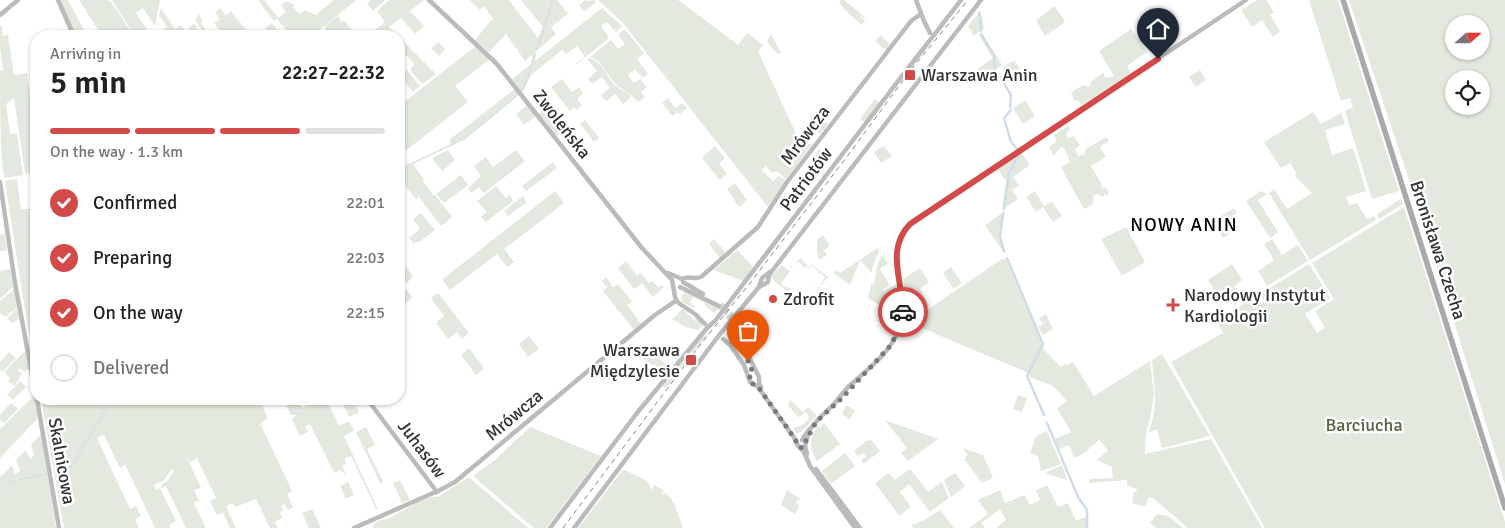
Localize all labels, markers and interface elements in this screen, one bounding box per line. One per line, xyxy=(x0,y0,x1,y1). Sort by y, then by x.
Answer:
pin xyxy=(1137,8,1179,59)
icon: home xyxy=(1144,15,1172,43)
north arrow xyxy=(1445,15,1490,60)
map controls xyxy=(1445,15,1490,115)
text: Arriving in xyxy=(50,44,121,64)
text: 22:27–22:32 xyxy=(282,61,385,85)
text: 5 min xyxy=(50,63,127,102)
place label: Warszawa Anin xyxy=(921,64,1038,86)
marker: Warszawa Anin xyxy=(903,68,917,82)
button: locate xyxy=(1445,70,1490,115)
street label: Zwoleńska xyxy=(528,85,596,163)
street label: Mrówcza xyxy=(776,101,834,169)
text: On the way · 1.3 km xyxy=(50,142,183,162)
street label: Patriotów xyxy=(775,143,837,215)
street label: Bronisława Czecha xyxy=(1405,178,1471,322)
icon: check xyxy=(50,189,78,217)
text: Confirmed xyxy=(93,191,177,215)
text: 22:01 xyxy=(346,193,385,213)
district label: NOWY ANIN xyxy=(1130,213,1238,237)
icon: check xyxy=(50,244,78,272)
text: Preparing xyxy=(93,246,172,270)
text: 22:03 xyxy=(346,248,385,268)
place label: Narodowy Instytut Kardiologii xyxy=(1184,284,1326,327)
courier xyxy=(878,287,928,337)
place label: Zdrofit xyxy=(783,288,834,310)
marker: Zdrofit xyxy=(767,293,779,305)
icon: car xyxy=(889,298,917,326)
marker: Narodowy Instytut Kardiologii xyxy=(1166,298,1180,312)
icon: check xyxy=(50,299,78,327)
text: On the way xyxy=(93,301,183,325)
text: 22:15 xyxy=(346,303,385,323)
pin xyxy=(727,310,769,361)
icon: bag xyxy=(734,317,762,345)
place label: Warszawa Międzylesie xyxy=(590,339,680,382)
marker: Warszawa Międzylesie xyxy=(684,353,698,367)
text: Delivered xyxy=(93,356,169,380)
street label: Mrówcza xyxy=(481,385,547,445)
park label: Barciucha xyxy=(1325,414,1403,436)
street label: Skalnicowa xyxy=(44,416,80,506)
street label: Juhasów xyxy=(393,416,451,482)

